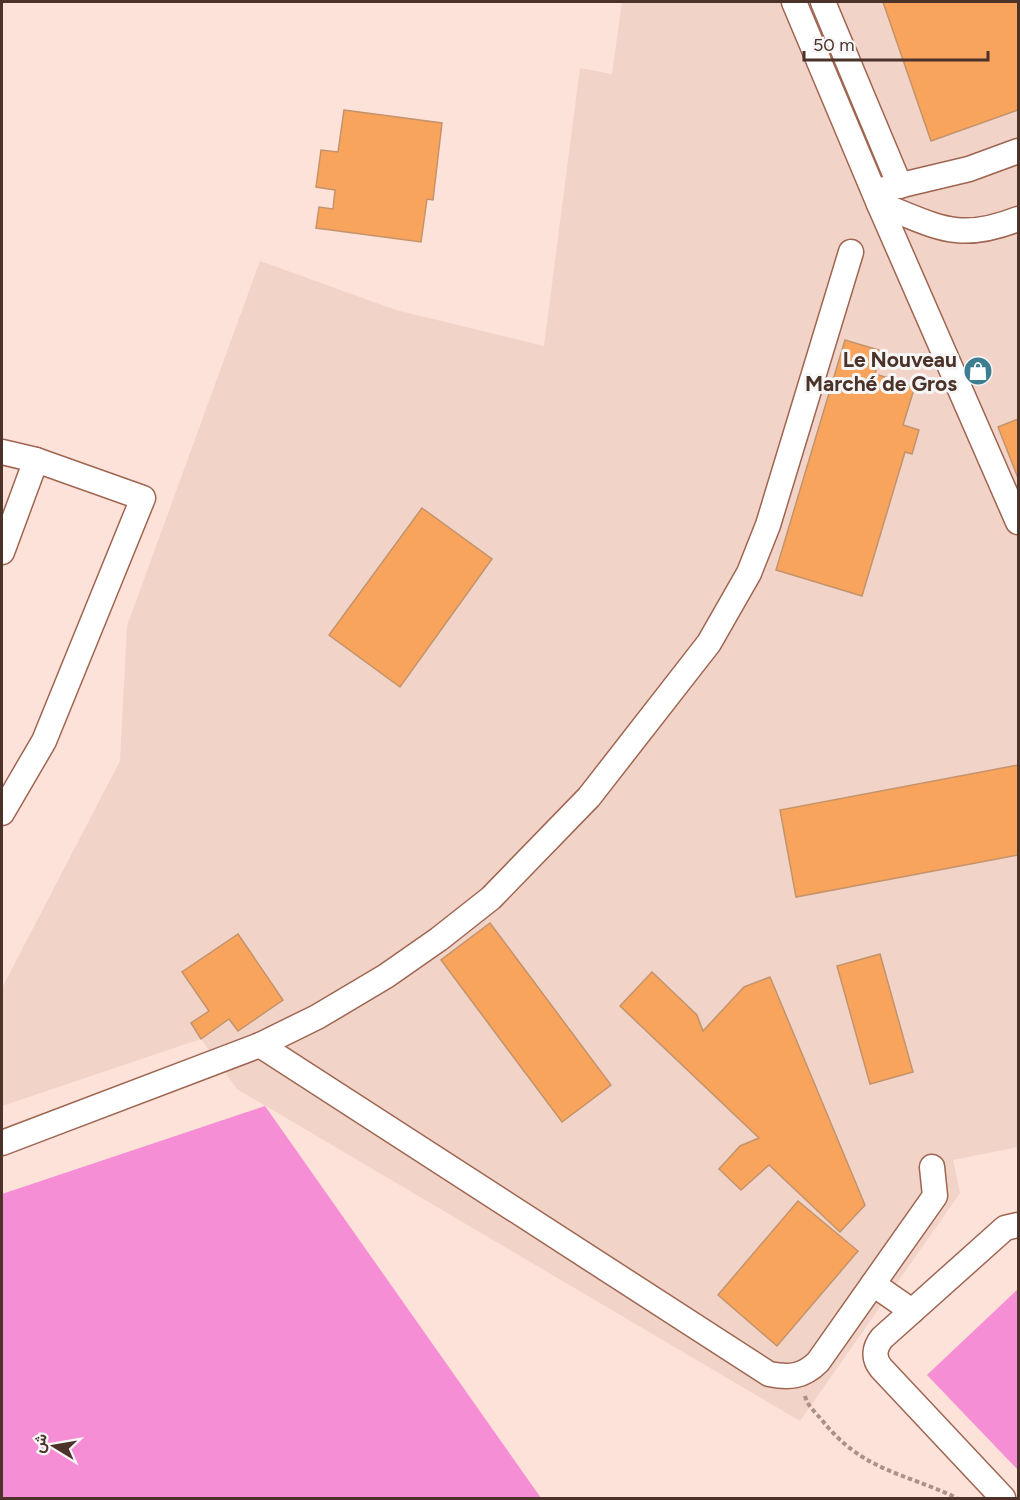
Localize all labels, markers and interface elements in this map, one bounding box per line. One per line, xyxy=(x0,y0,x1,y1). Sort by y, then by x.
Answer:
scale bar xyxy=(804,24,988,62)
text: 50 m xyxy=(813,34,855,56)
place label: Le Nouveau Marché de Gros xyxy=(805,347,957,396)
shop icon: Le Nouveau Marché de Gros xyxy=(962,355,994,387)
north arrow xyxy=(24,1416,84,1476)
text: ش xyxy=(29,1432,51,1454)

